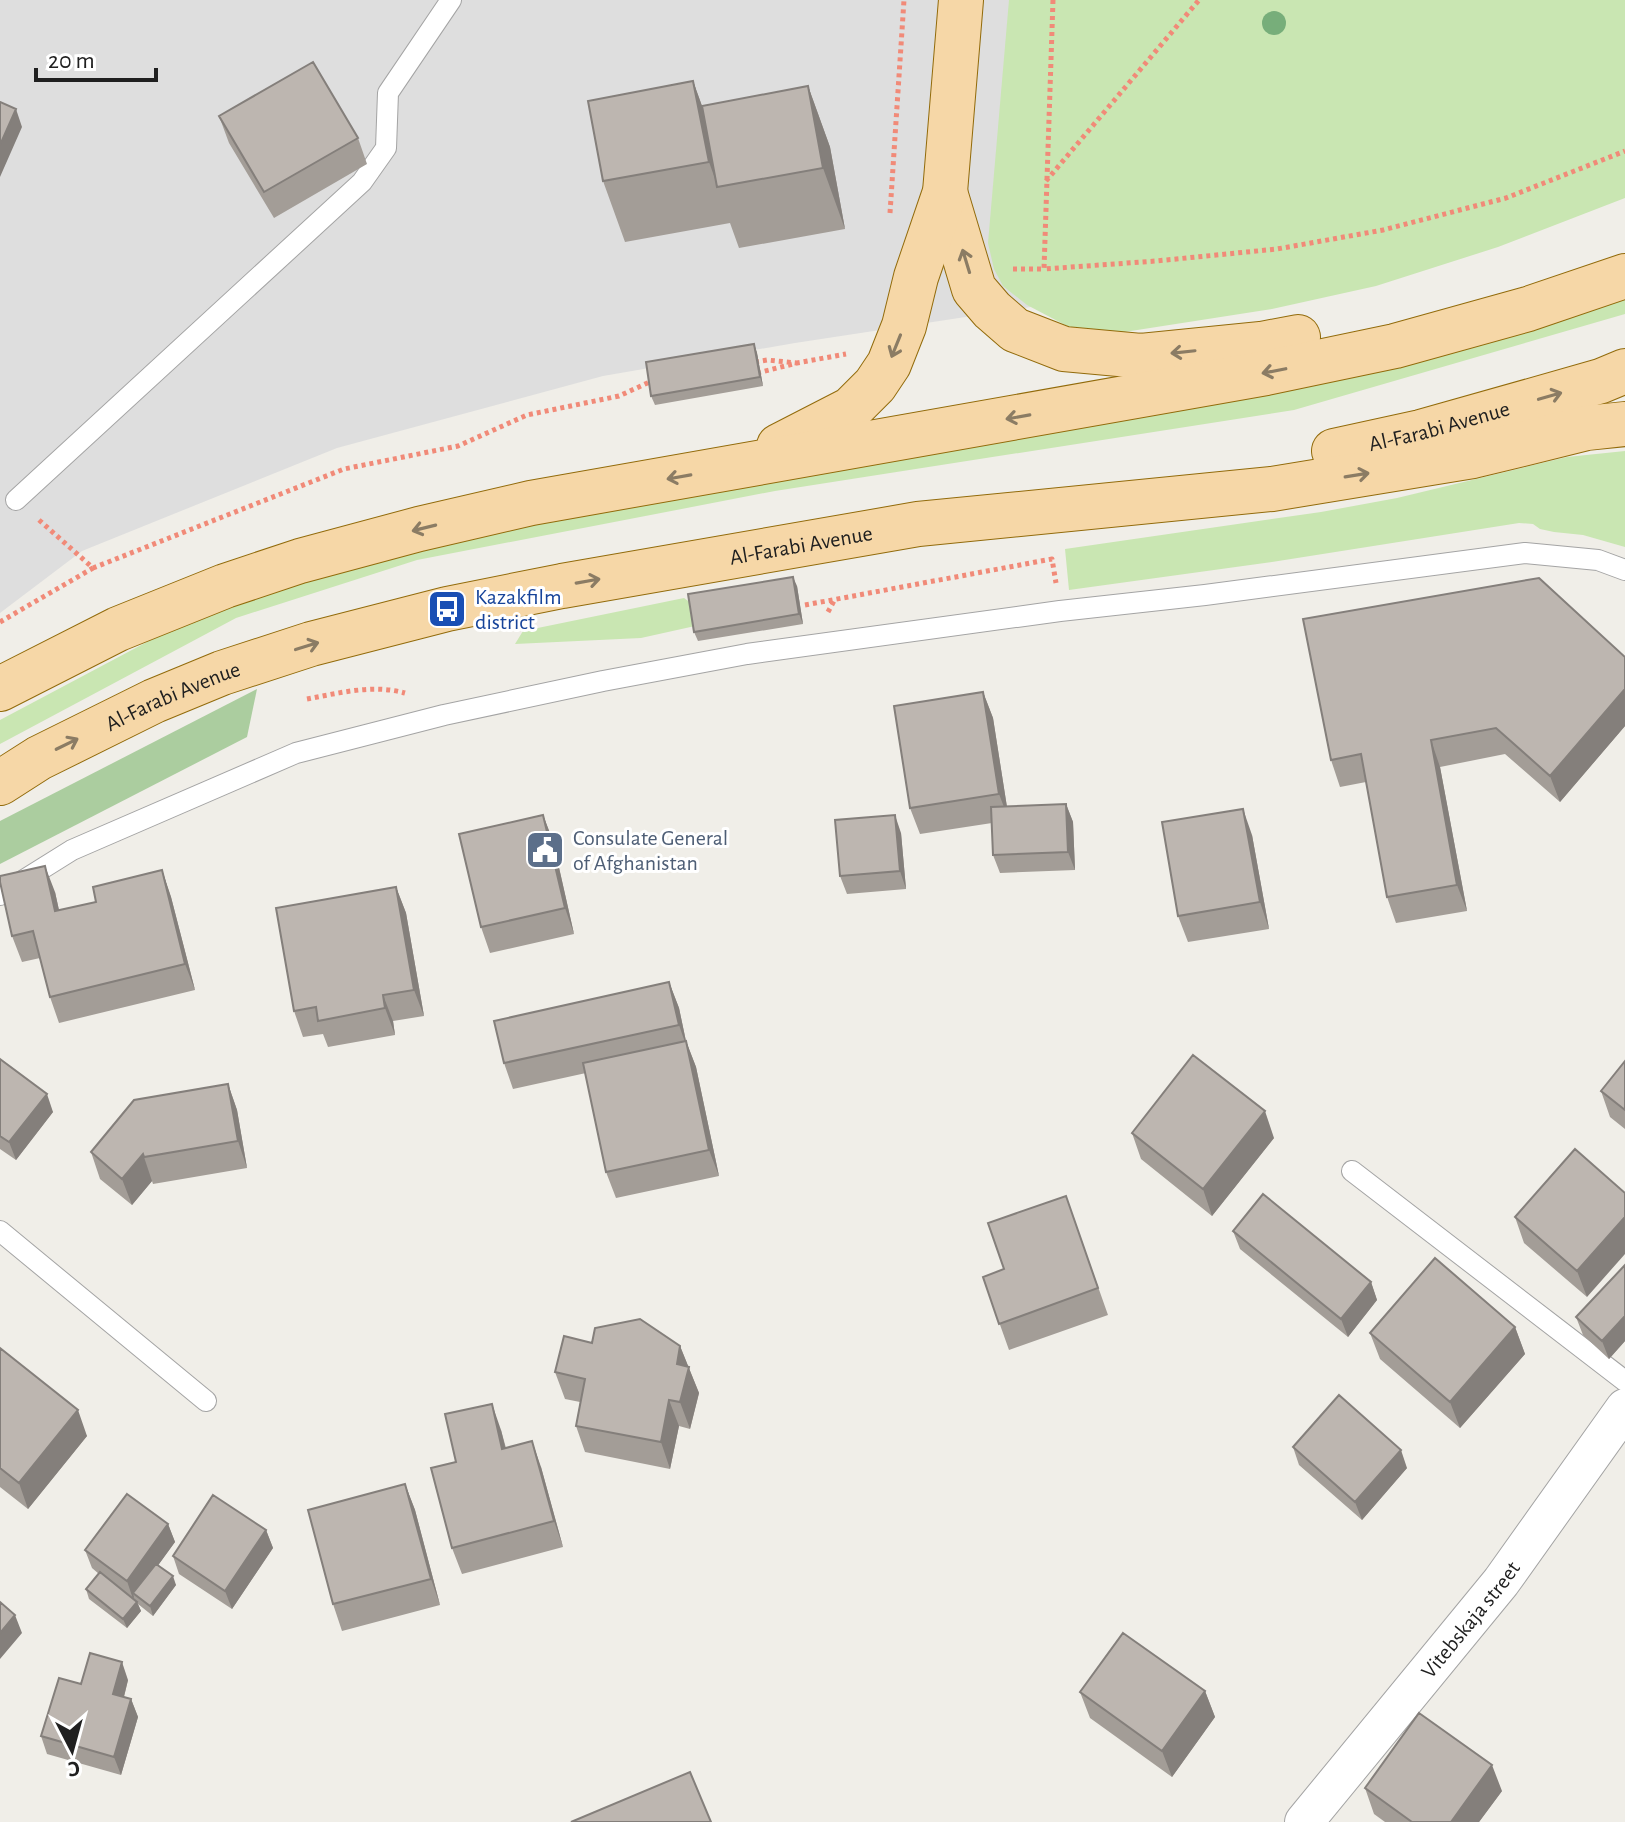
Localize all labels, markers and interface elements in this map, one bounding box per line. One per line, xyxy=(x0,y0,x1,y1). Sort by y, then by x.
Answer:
scale bar xyxy=(36,32,156,82)
text: 20 m xyxy=(48,49,95,73)
one-way arrow xyxy=(958,249,973,275)
one-way arrow xyxy=(888,333,903,358)
one-way arrow xyxy=(1171,345,1197,360)
one-way arrow xyxy=(1261,364,1287,379)
one-way arrow xyxy=(1536,387,1562,402)
street label: Al-Farabi Avenue xyxy=(1367,397,1512,455)
one-way arrow xyxy=(1006,410,1031,425)
one-way arrow xyxy=(1344,467,1369,482)
one-way arrow xyxy=(667,471,692,486)
one-way arrow xyxy=(412,521,438,536)
street label: Al-Farabi Avenue xyxy=(728,522,874,569)
one-way arrow xyxy=(575,573,600,588)
place label: Kazakfilm district xyxy=(475,586,561,633)
bus stop icon: Kazakfilm district xyxy=(426,588,468,630)
one-way arrow xyxy=(294,638,320,653)
street label: Al-Farabi Avenue xyxy=(102,658,243,735)
one-way arrow xyxy=(55,736,79,751)
place label: Consulate General of Afghanistan xyxy=(573,827,728,874)
public building icon: Consulate General of Afghanistan xyxy=(524,829,566,871)
street label: Vitebskaja street xyxy=(1417,1557,1524,1682)
north arrow xyxy=(32,1710,112,1790)
text: С xyxy=(67,1757,81,1780)

